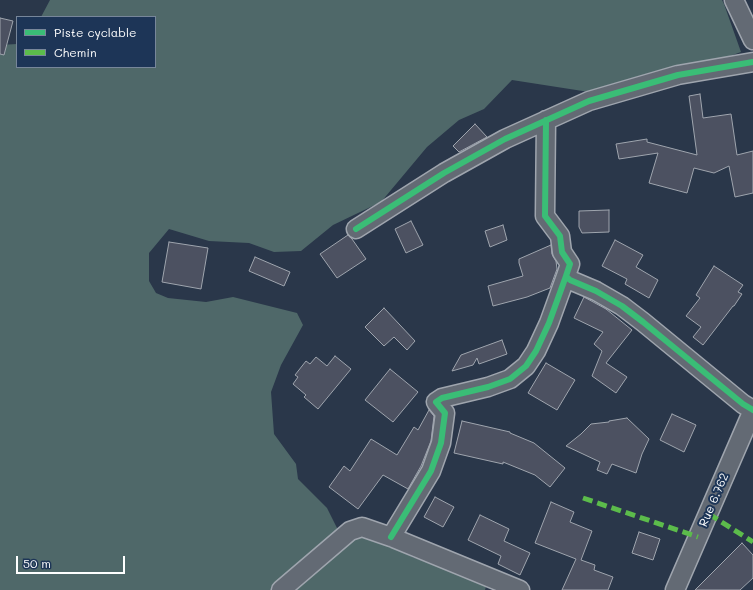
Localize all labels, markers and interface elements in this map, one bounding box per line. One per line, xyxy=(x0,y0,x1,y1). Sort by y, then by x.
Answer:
legend xyxy=(16,16,156,68)
text: Piste cyclable xyxy=(54,24,136,40)
text: Chemin xyxy=(54,44,97,60)
street label: Rue 6.762 xyxy=(696,471,732,529)
scale bar xyxy=(18,548,127,574)
text: 50 m xyxy=(23,555,51,571)

